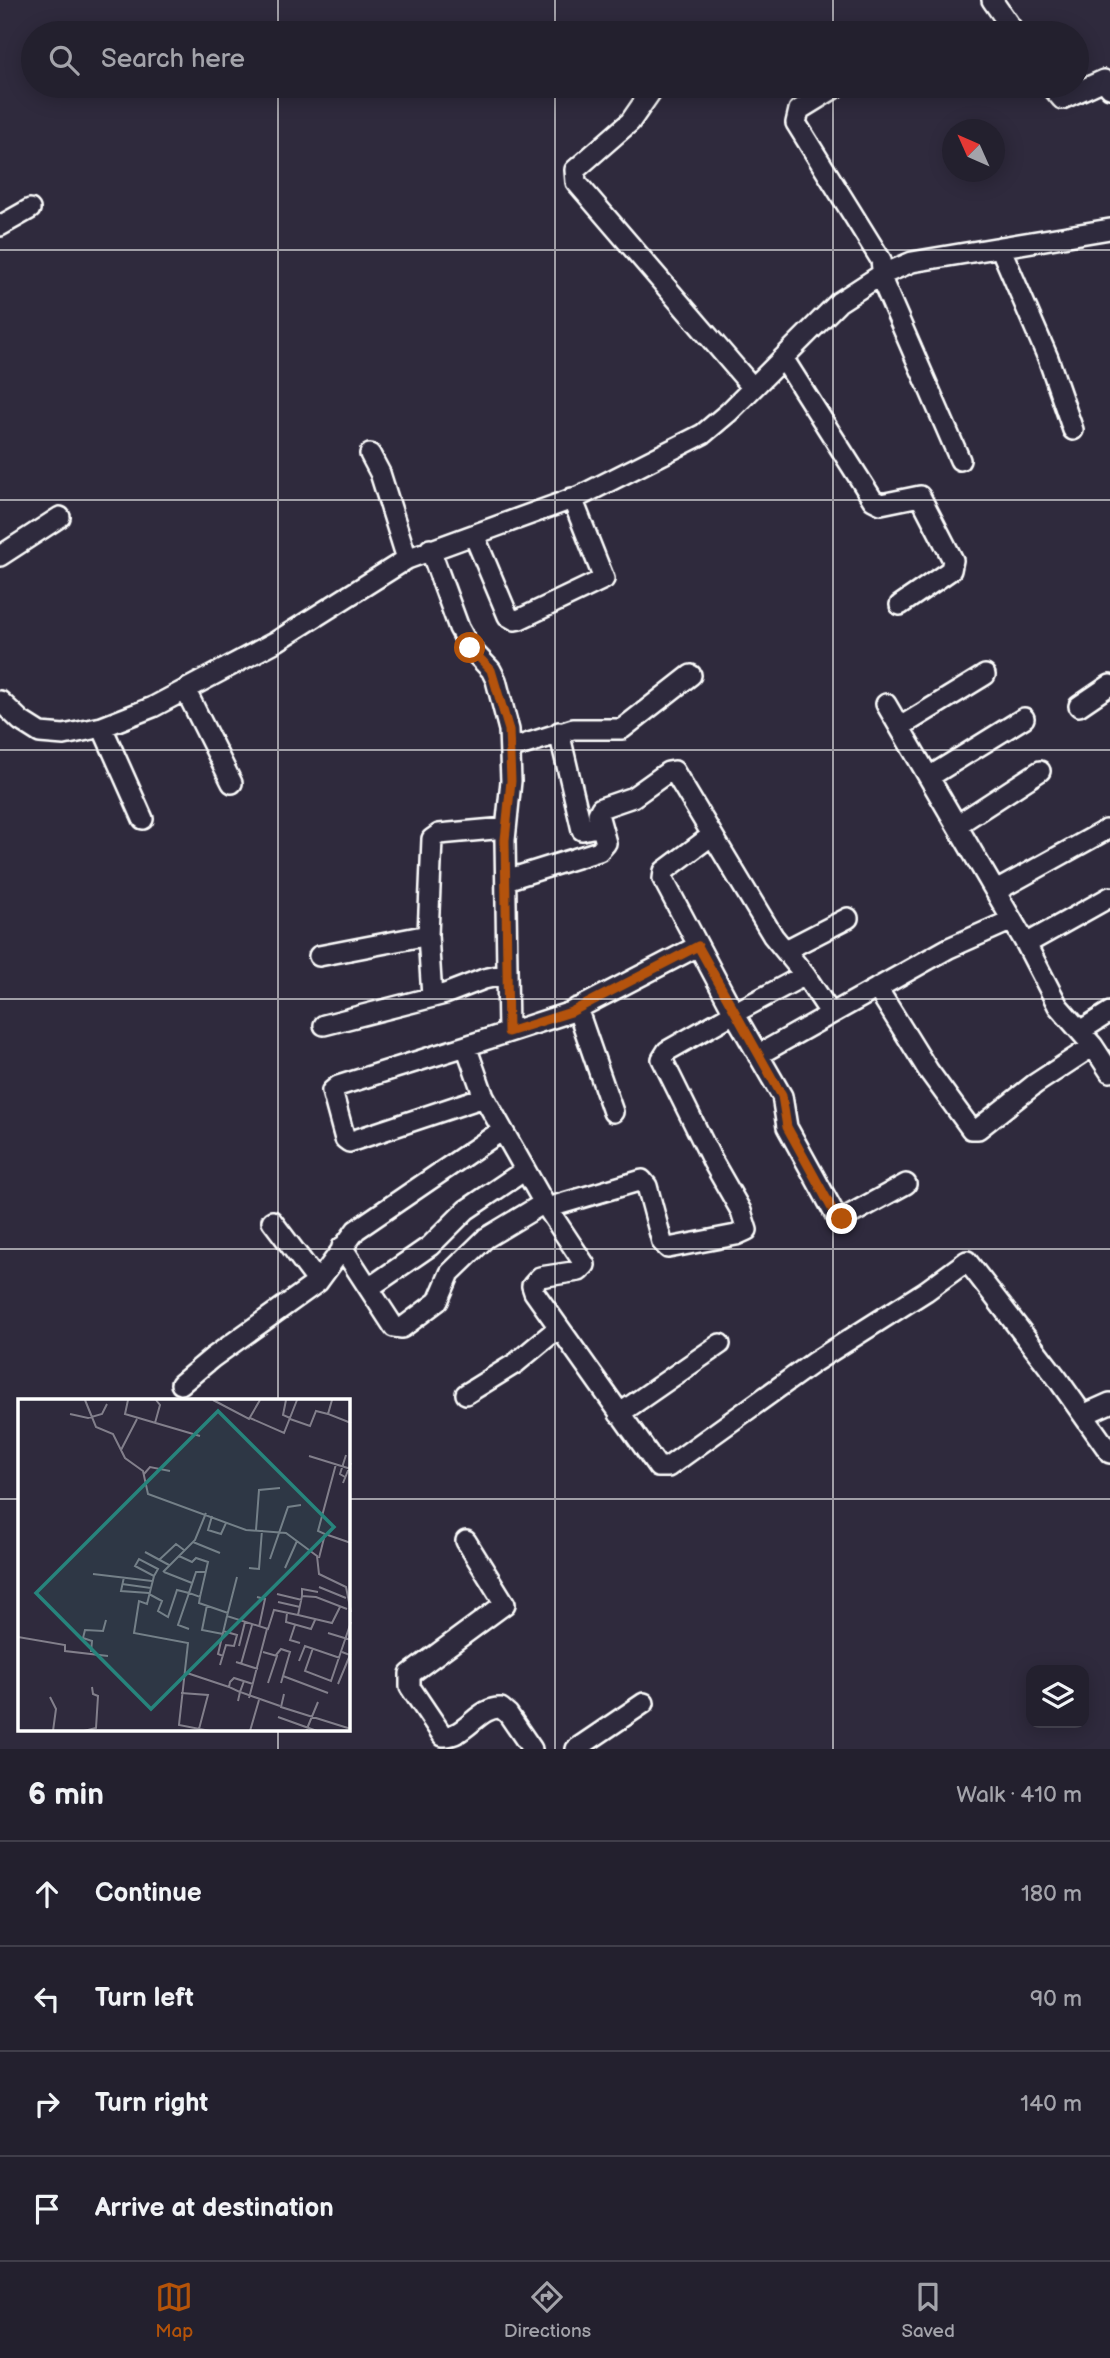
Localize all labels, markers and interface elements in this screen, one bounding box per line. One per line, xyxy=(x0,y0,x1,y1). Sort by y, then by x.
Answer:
search box xyxy=(21,21,1089,98)
icon: search xyxy=(45,41,83,79)
text: Search here xyxy=(101,44,245,75)
north arrow xyxy=(942,119,1005,182)
route start xyxy=(454,632,485,663)
route end xyxy=(826,1203,857,1234)
inset map xyxy=(18,1399,350,1731)
map controls xyxy=(1026,1665,1089,1728)
button: layers xyxy=(1026,1665,1089,1728)
text: 6 min xyxy=(28,1777,104,1813)
text: Walk · 410 m xyxy=(956,1781,1082,1809)
icon: ahead xyxy=(28,1875,66,1913)
text: Continue xyxy=(95,1878,202,1909)
text: 180 m xyxy=(1021,1880,1082,1908)
icon: left xyxy=(28,1980,66,2018)
text: Turn left xyxy=(95,1983,194,2014)
text: 90 m xyxy=(1030,1985,1082,2013)
icon: right xyxy=(28,2085,66,2123)
text: Turn right xyxy=(95,2088,208,2119)
text: 140 m xyxy=(1020,2090,1082,2118)
icon: arrive xyxy=(28,2190,66,2228)
text: Arrive at destination xyxy=(95,2193,334,2224)
tab: Map xyxy=(155,2278,193,2343)
tab: Directions xyxy=(504,2278,591,2343)
tab: Saved xyxy=(901,2278,955,2343)

